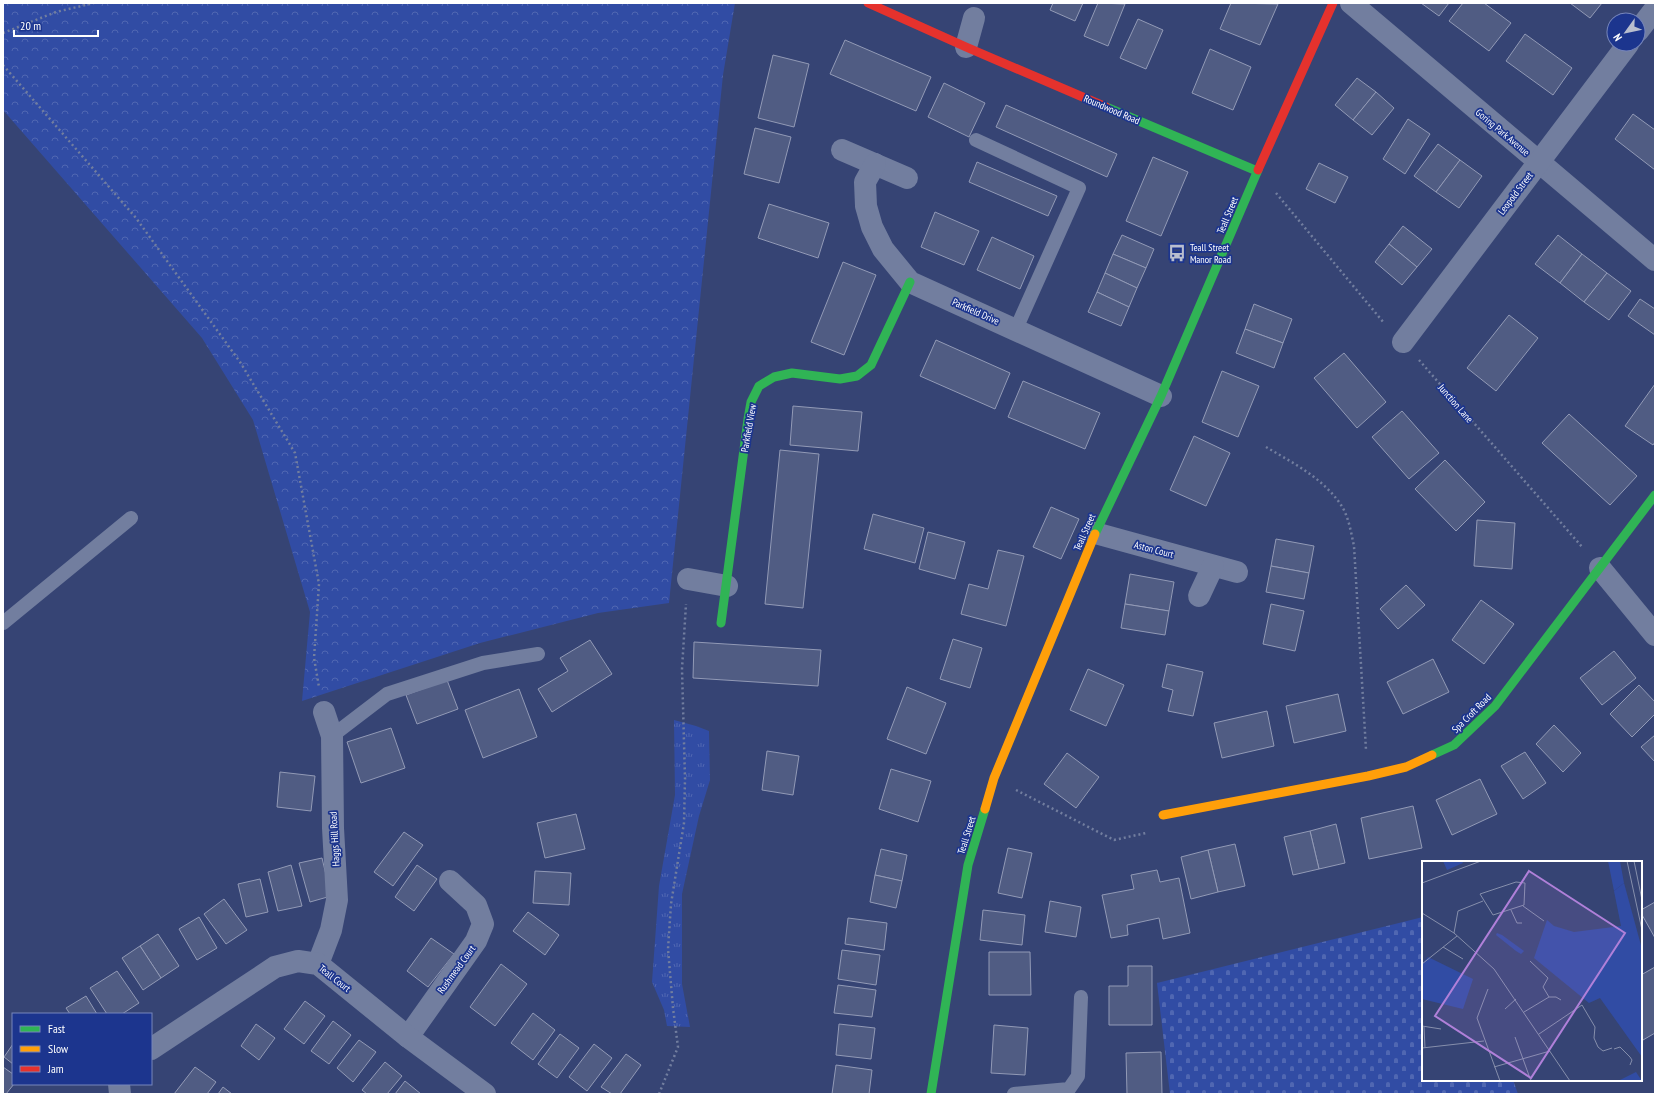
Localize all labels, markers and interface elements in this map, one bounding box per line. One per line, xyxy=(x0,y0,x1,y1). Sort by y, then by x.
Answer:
scale bar xyxy=(14,12,98,38)
north arrow xyxy=(1606,12,1646,52)
text: 20 m xyxy=(20,18,41,33)
text: N xyxy=(1610,31,1625,44)
street label: Roundwood Road xyxy=(1082,92,1142,127)
street label: Goring Park Avenue xyxy=(1473,106,1532,159)
street label: Leopold Street xyxy=(1495,169,1536,217)
street label: Teall Street xyxy=(1214,194,1241,236)
place label: Teall Street Manor Road xyxy=(1190,241,1231,266)
bus stop icon: Teall Street Manor Road xyxy=(1167,243,1187,263)
street label: Parkfield Drive xyxy=(950,295,1001,328)
street label: Junction Lane xyxy=(1435,381,1476,425)
street label: Parkfield View xyxy=(738,403,759,453)
street label: Teall Street xyxy=(1071,511,1098,553)
street label: Aston Court xyxy=(1133,538,1175,561)
street label: Spa Croft Road xyxy=(1449,691,1494,736)
street label: Haggs Hill Road xyxy=(327,811,342,867)
street label: Teall Street xyxy=(955,814,978,856)
inset map xyxy=(1422,861,1642,1081)
street label: Rushmead Court xyxy=(434,942,478,996)
street label: Teall Court xyxy=(316,962,353,995)
legend xyxy=(12,1013,152,1085)
text: Fast xyxy=(48,1021,66,1036)
text: Slow xyxy=(48,1041,69,1056)
text: Jam xyxy=(47,1061,64,1076)

